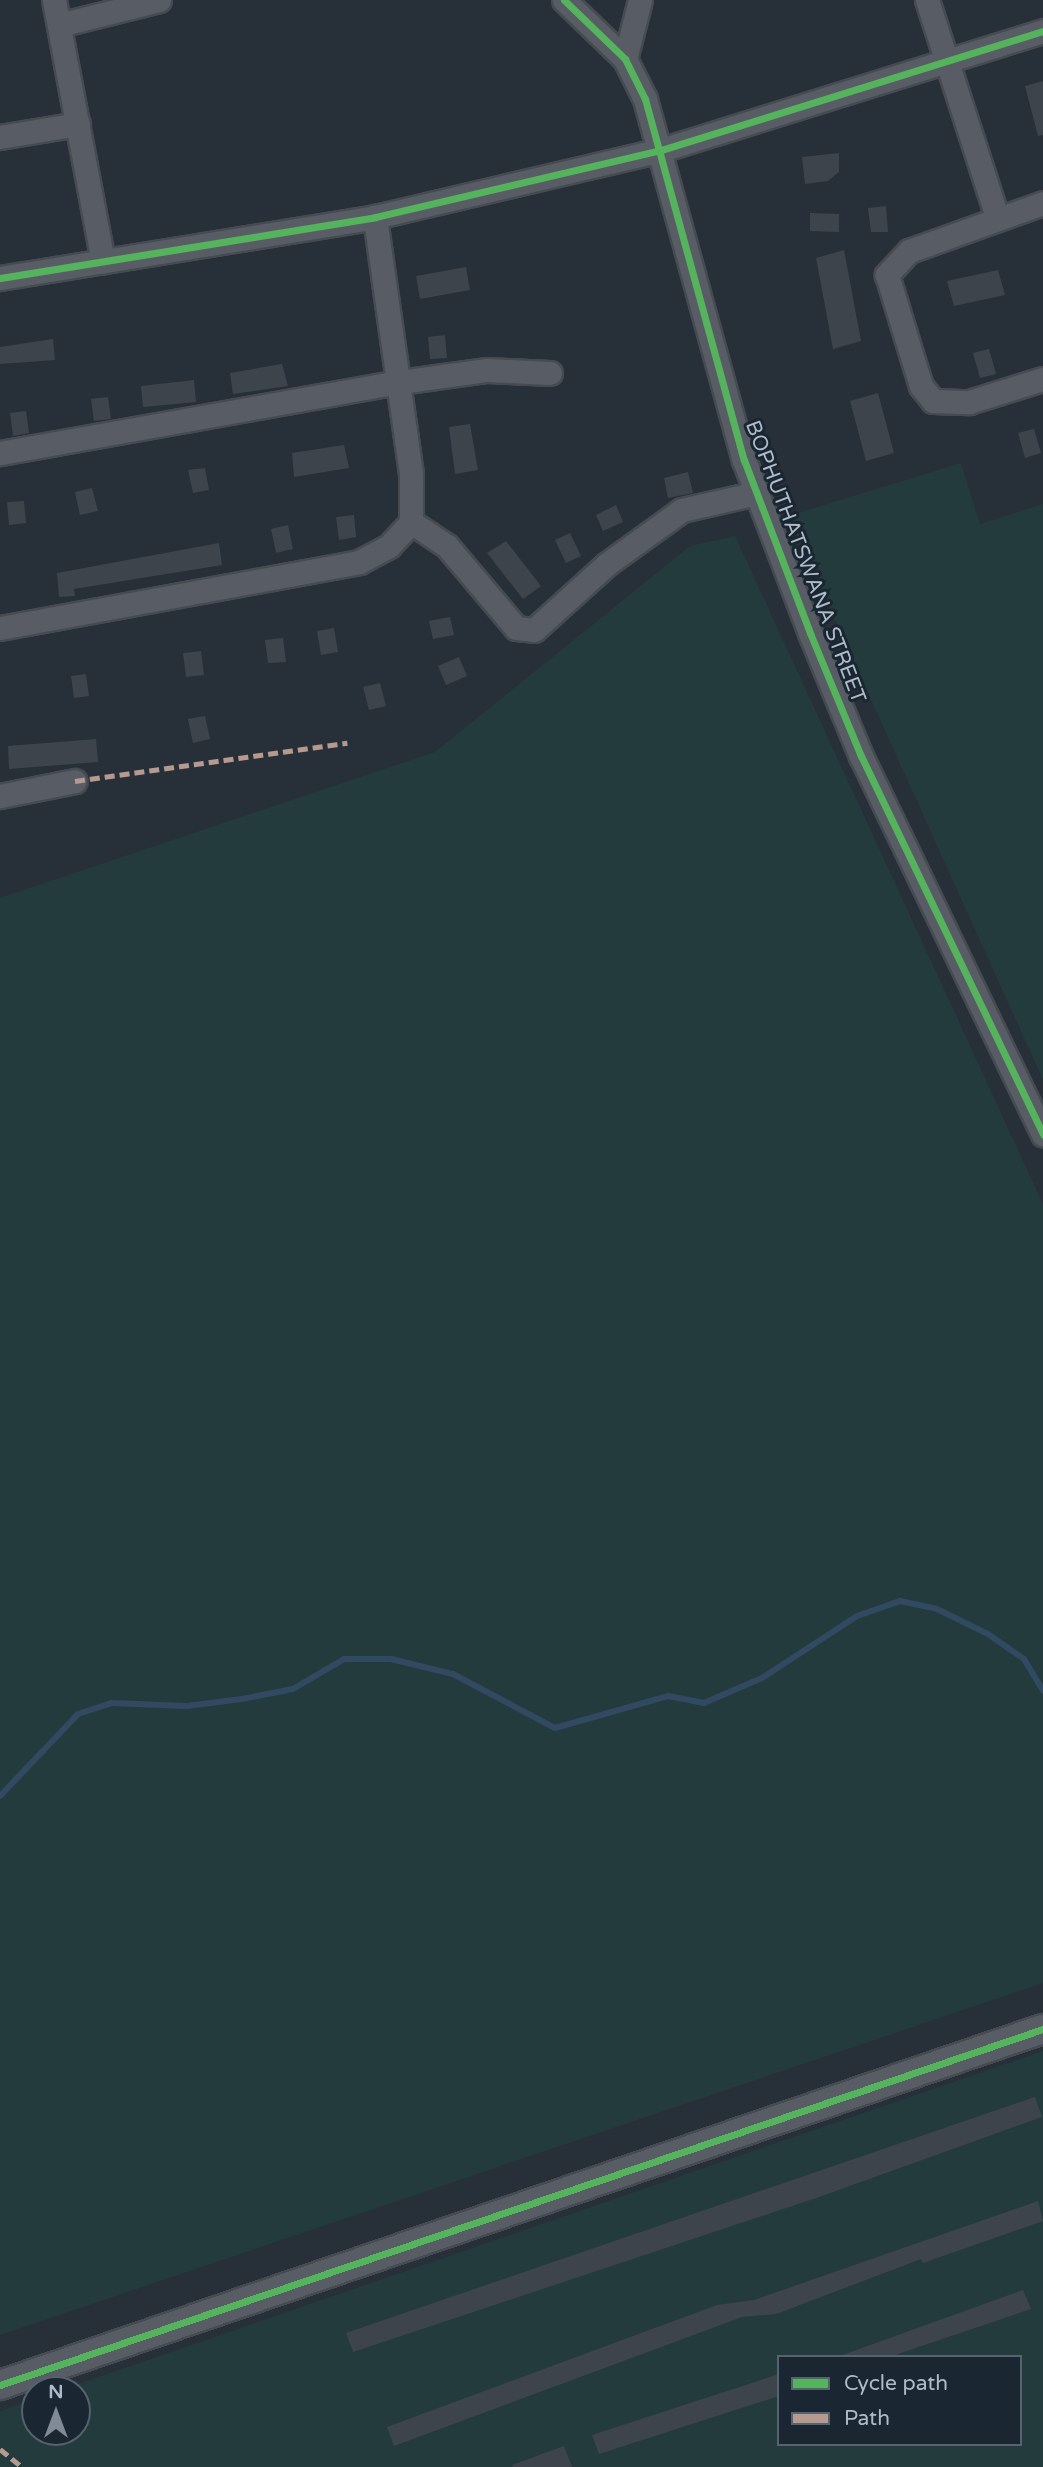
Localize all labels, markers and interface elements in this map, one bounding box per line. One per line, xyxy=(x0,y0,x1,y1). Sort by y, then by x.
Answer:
street label: BOPHUTHATSWANA STREET xyxy=(739,417,871,707)
legend xyxy=(777,2355,1022,2446)
text: Cycle path xyxy=(844,2371,948,2396)
north arrow xyxy=(21,2376,91,2446)
text: N xyxy=(48,2381,64,2403)
text: Path xyxy=(844,2406,890,2431)

